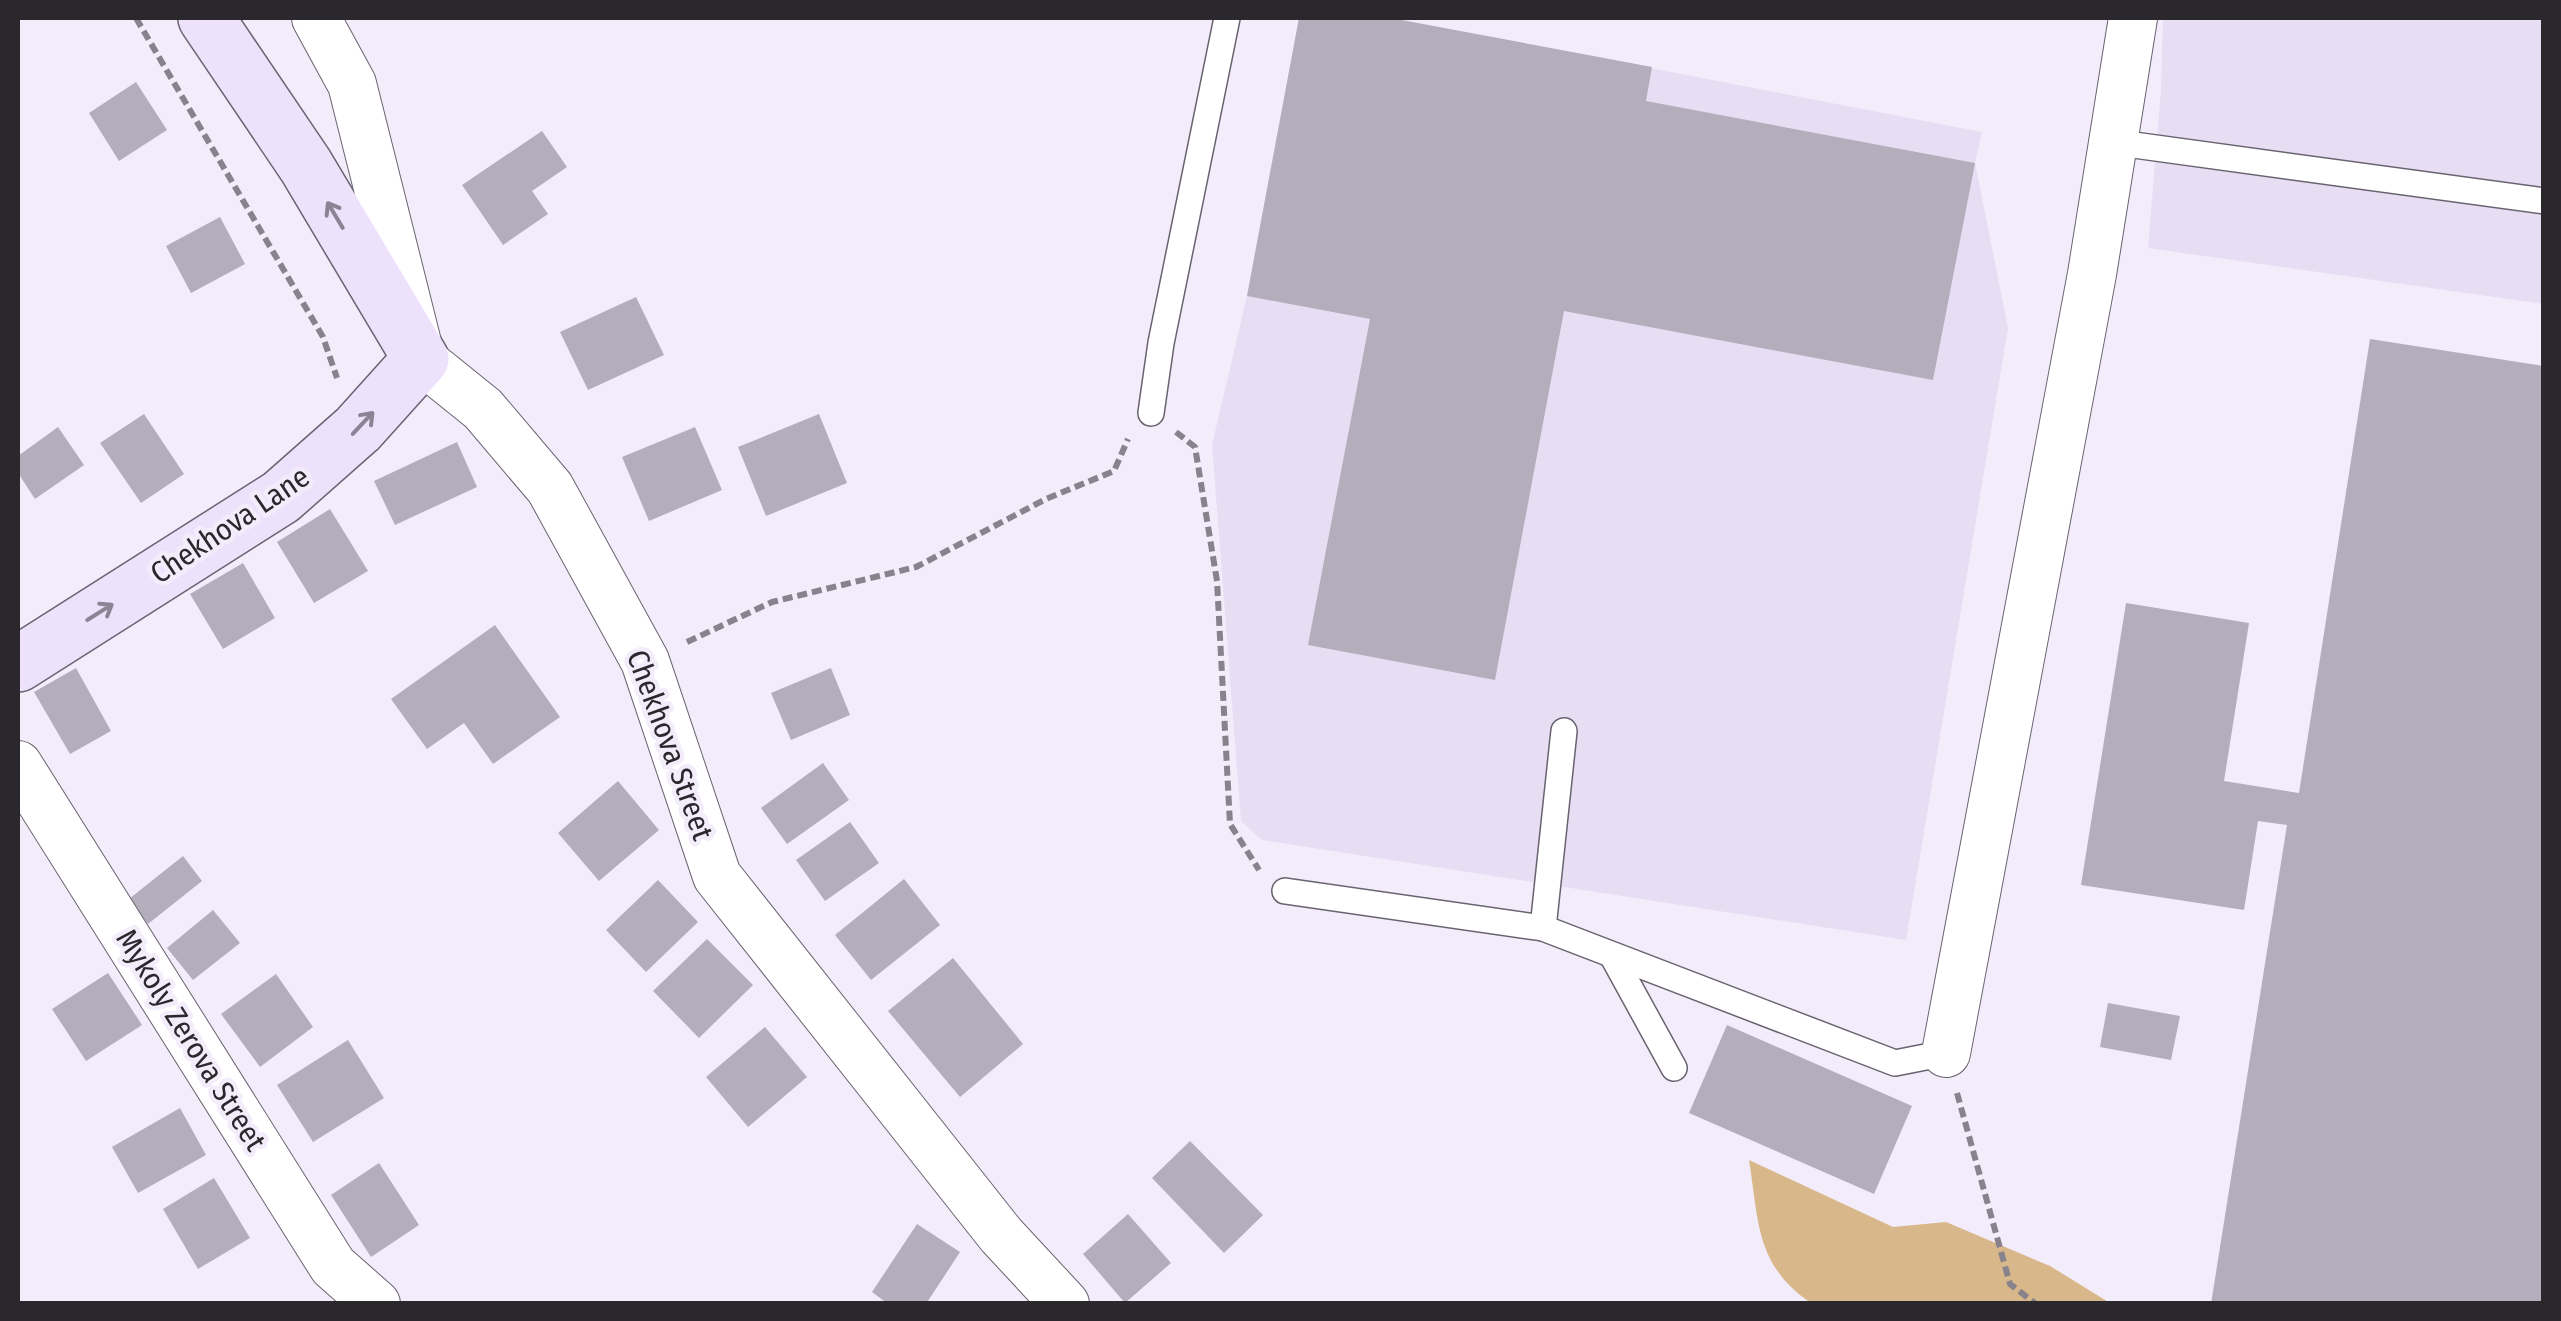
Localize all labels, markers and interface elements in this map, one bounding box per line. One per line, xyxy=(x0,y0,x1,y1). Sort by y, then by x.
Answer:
one-way arrow xyxy=(325,201,345,230)
one-way arrow xyxy=(351,411,374,436)
street label: Chekhova Lane xyxy=(144,459,316,591)
one-way arrow xyxy=(85,601,114,622)
street label: Chekhova Street xyxy=(619,645,721,845)
street label: Mykoly Zerova Street xyxy=(108,923,274,1158)

